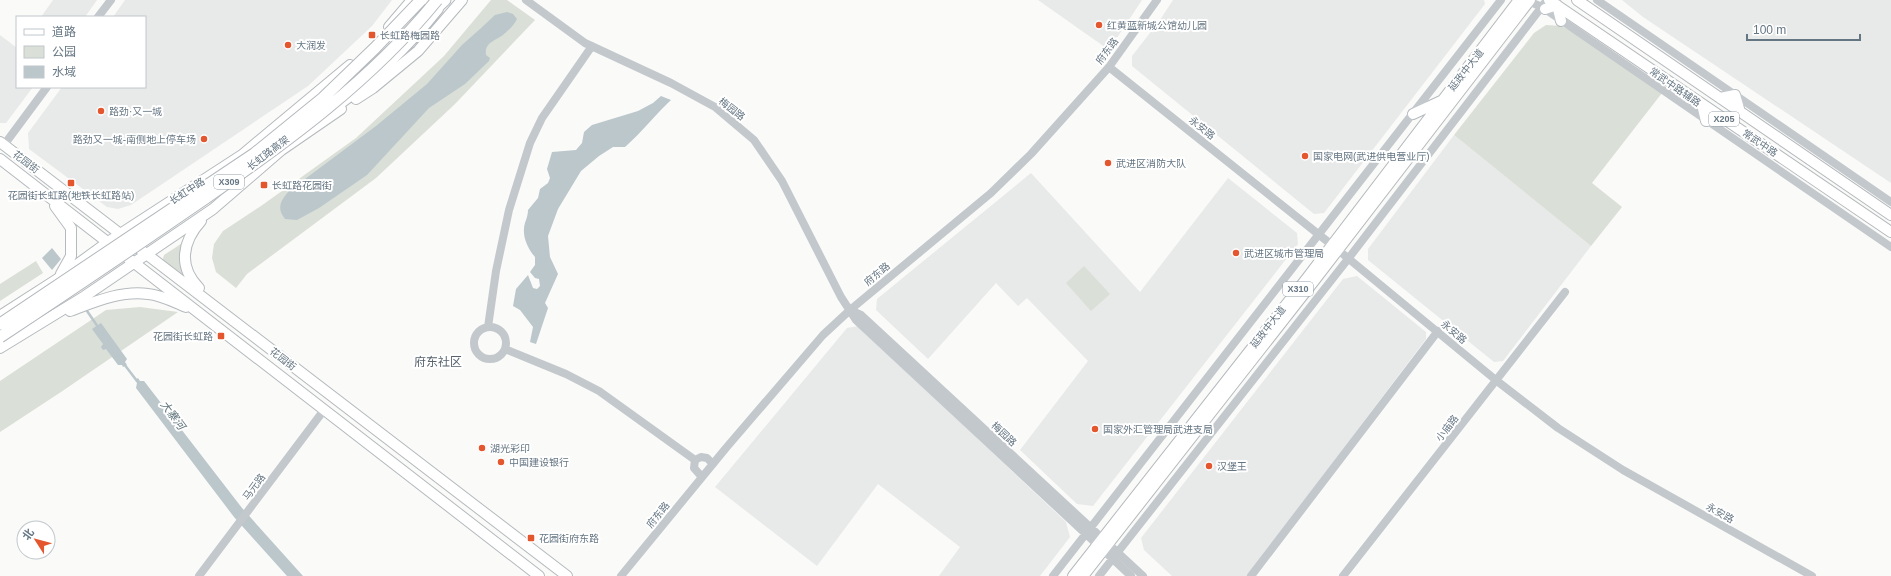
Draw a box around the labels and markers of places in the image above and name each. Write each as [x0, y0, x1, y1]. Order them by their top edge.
marker: 红黄蓝新城公馆幼儿园 [1094, 20, 1104, 30]
place label: 红黄蓝新城公馆幼儿园 [1107, 20, 1207, 31]
marker: 长虹路梅园路 [367, 30, 377, 40]
place label: 长虹路梅园路 [380, 30, 440, 41]
marker: 大润发 [283, 40, 293, 50]
place label: 大润发 [296, 40, 326, 51]
marker: 路劲·又一城 [96, 106, 106, 116]
place label: 路劲·又一城 [109, 106, 162, 117]
place label: 路劲又一城-南侧地上停车场 [73, 134, 196, 145]
marker: 路劲又一城-南侧地上停车场 [199, 134, 209, 144]
marker: 国家电网(武进供电营业厅) [1300, 151, 1310, 161]
place label: 国家电网(武进供电营业厅) [1313, 151, 1430, 162]
marker: 武进区消防大队 [1103, 158, 1113, 168]
place label: 武进区消防大队 [1116, 158, 1186, 169]
marker: 花园街长虹路(地铁长虹路站) [66, 178, 76, 188]
marker: 长虹路花园街 [259, 180, 269, 190]
place label: 长虹路花园街 [272, 180, 332, 191]
place label: 花园街长虹路(地铁长虹路站) [8, 190, 134, 201]
marker: 武进区城市管理局 [1231, 248, 1241, 258]
place label: 武进区城市管理局 [1244, 248, 1324, 259]
place label: 花园街长虹路 [153, 331, 213, 342]
marker: 花园街长虹路 [216, 331, 226, 341]
marker: 国家外汇管理局武进支局 [1090, 424, 1100, 434]
place label: 国家外汇管理局武进支局 [1103, 424, 1213, 435]
marker: 湖光彩印 [477, 443, 487, 453]
place label: 湖光彩印 [490, 443, 530, 454]
marker: 中国建设银行 [496, 457, 506, 467]
place label: 中国建设银行 [509, 457, 569, 468]
marker: 汉堡王 [1204, 461, 1214, 471]
place label: 汉堡王 [1217, 461, 1247, 472]
marker: 花园街府东路 [526, 533, 536, 543]
place label: 花园街府东路 [539, 533, 599, 544]

